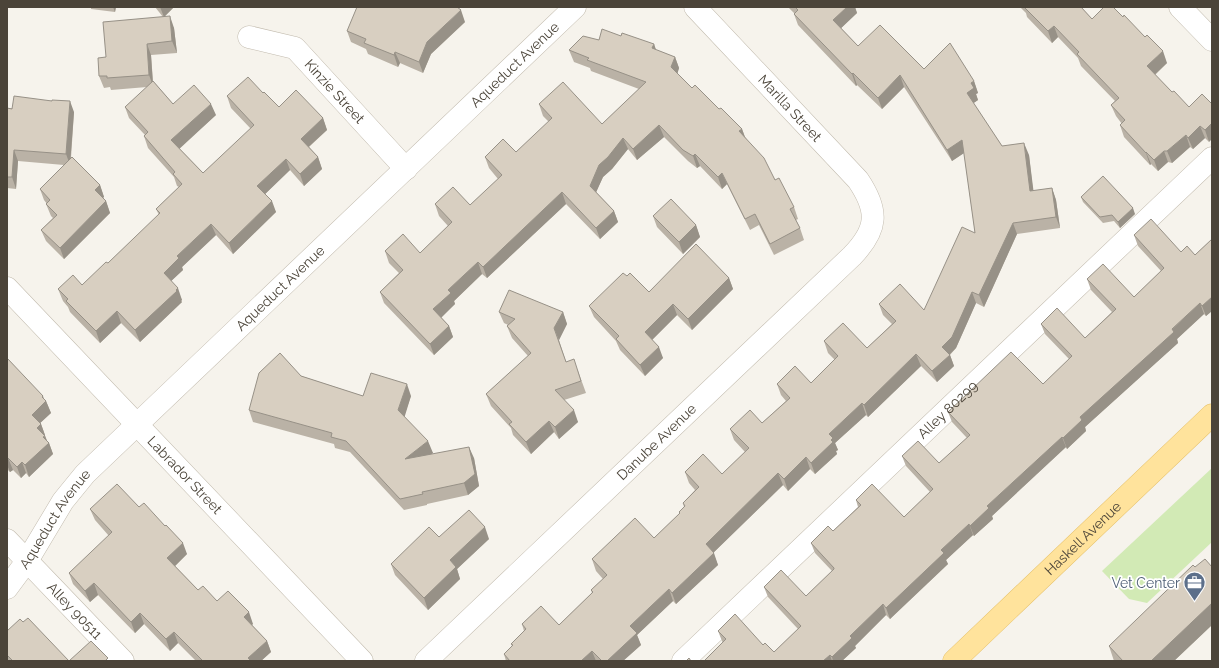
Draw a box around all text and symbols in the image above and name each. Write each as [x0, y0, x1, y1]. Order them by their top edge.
street label: Aqueduct Avenue [467, 19, 562, 110]
street label: Kinzie Street [301, 56, 368, 127]
street label: Marilla Street [755, 71, 825, 145]
street label: Aqueduct Avenue [233, 242, 328, 334]
street label: Alley 80299 [914, 377, 981, 442]
street label: Danube Avenue [614, 401, 699, 483]
street label: Labrador Street [144, 433, 226, 517]
street label: Aqueduct Avenue [16, 466, 94, 572]
street label: Haskell Avenue [1041, 498, 1124, 578]
office icon: Vet Center [1182, 570, 1208, 603]
place label: Vet Center [1111, 575, 1180, 591]
street label: Alley 90511 [44, 579, 106, 642]

